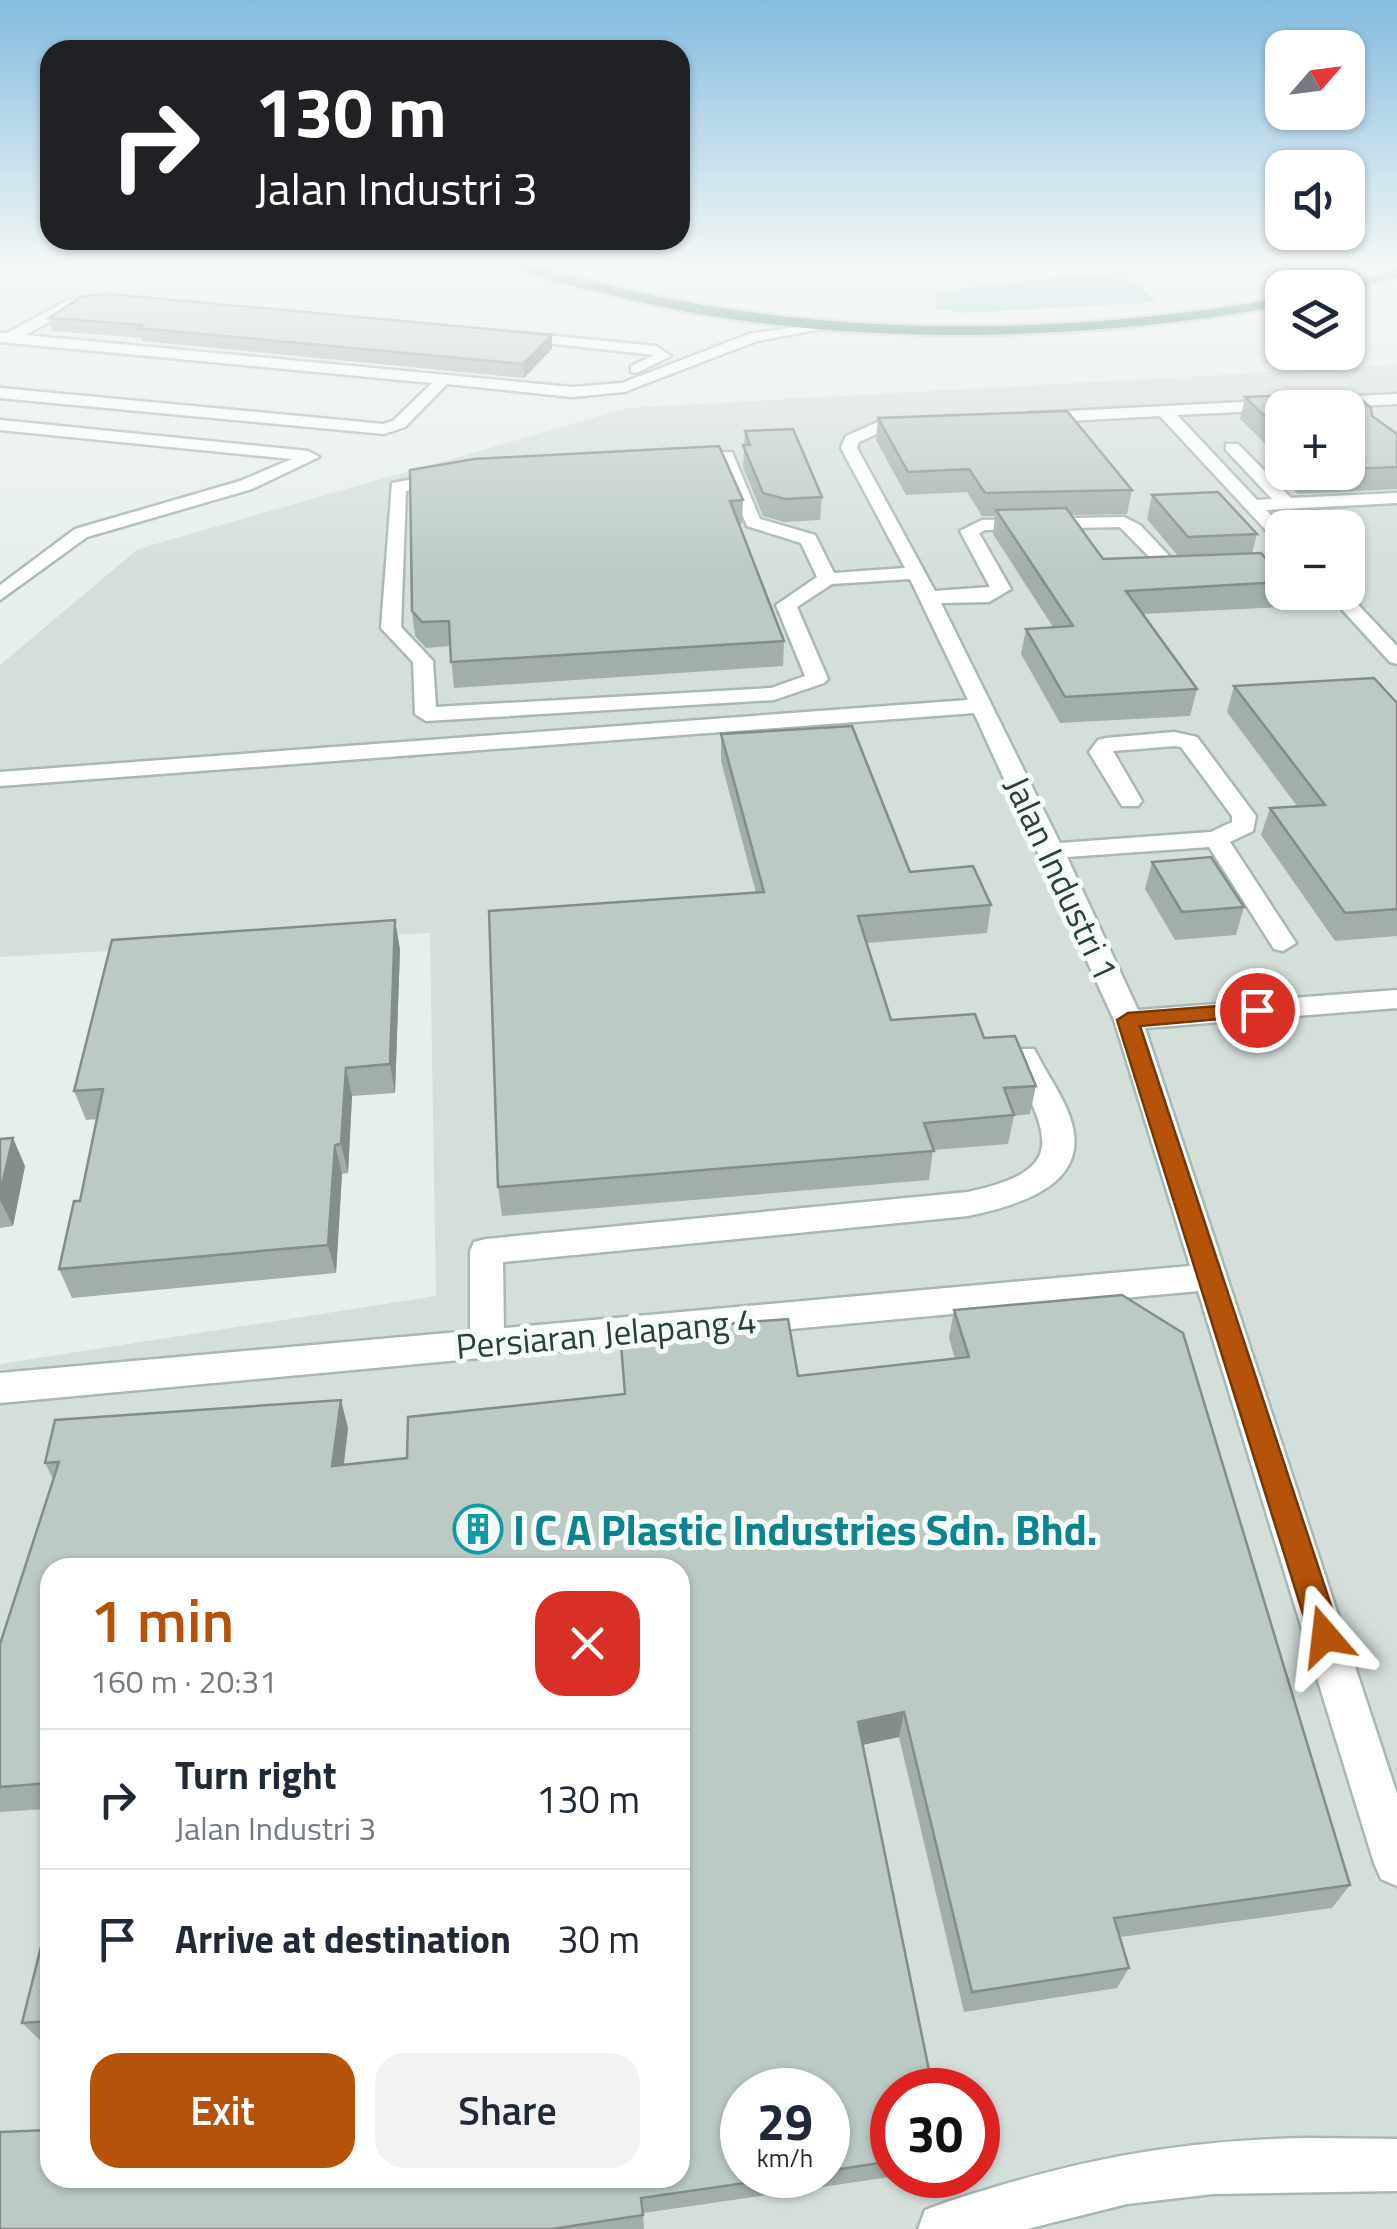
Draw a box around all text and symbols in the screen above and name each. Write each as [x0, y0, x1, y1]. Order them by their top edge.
north arrow [1265, 30, 1365, 130]
map controls [1265, 30, 1365, 610]
text: 130 m [255, 58, 447, 164]
icon: right [90, 80, 220, 210]
button: sound [1265, 150, 1365, 250]
text: Jalan Industri 3 [255, 154, 538, 222]
button: layers [1265, 270, 1365, 370]
button: + [1265, 390, 1365, 490]
button: − [1265, 510, 1365, 610]
street label: Jalan Industri 1 [991, 767, 1133, 989]
pin [1215, 968, 1300, 1053]
icon: arrive [1230, 983, 1285, 1038]
street label: Persiaran Jelapang 4 [454, 1293, 758, 1373]
place label: I C A Plastic Industries Sdn. Bhd. [513, 1497, 1098, 1561]
building icon: I C A Plastic Industries Sdn. Bhd. [452, 1503, 504, 1555]
text: 1 min [90, 1574, 234, 1665]
position arrow [1273, 1584, 1377, 1688]
button: close [535, 1591, 640, 1696]
text: 160 m · 20:31 [90, 1657, 277, 1705]
text: Turn right [175, 1746, 337, 1804]
text: 130 m [536, 1770, 640, 1828]
icon: right [90, 1772, 145, 1827]
text: Jalan Industri 3 [175, 1804, 376, 1852]
text: Arrive at destination [175, 1910, 511, 1968]
text: 30 m [557, 1910, 640, 1968]
icon: arrive [90, 1912, 145, 1967]
button: Exit [90, 2053, 355, 2168]
button: Share [375, 2053, 640, 2168]
speed limit sign: 30 [870, 2068, 1000, 2198]
text: 29 [757, 2083, 813, 2159]
text: km/h [757, 2139, 813, 2177]

